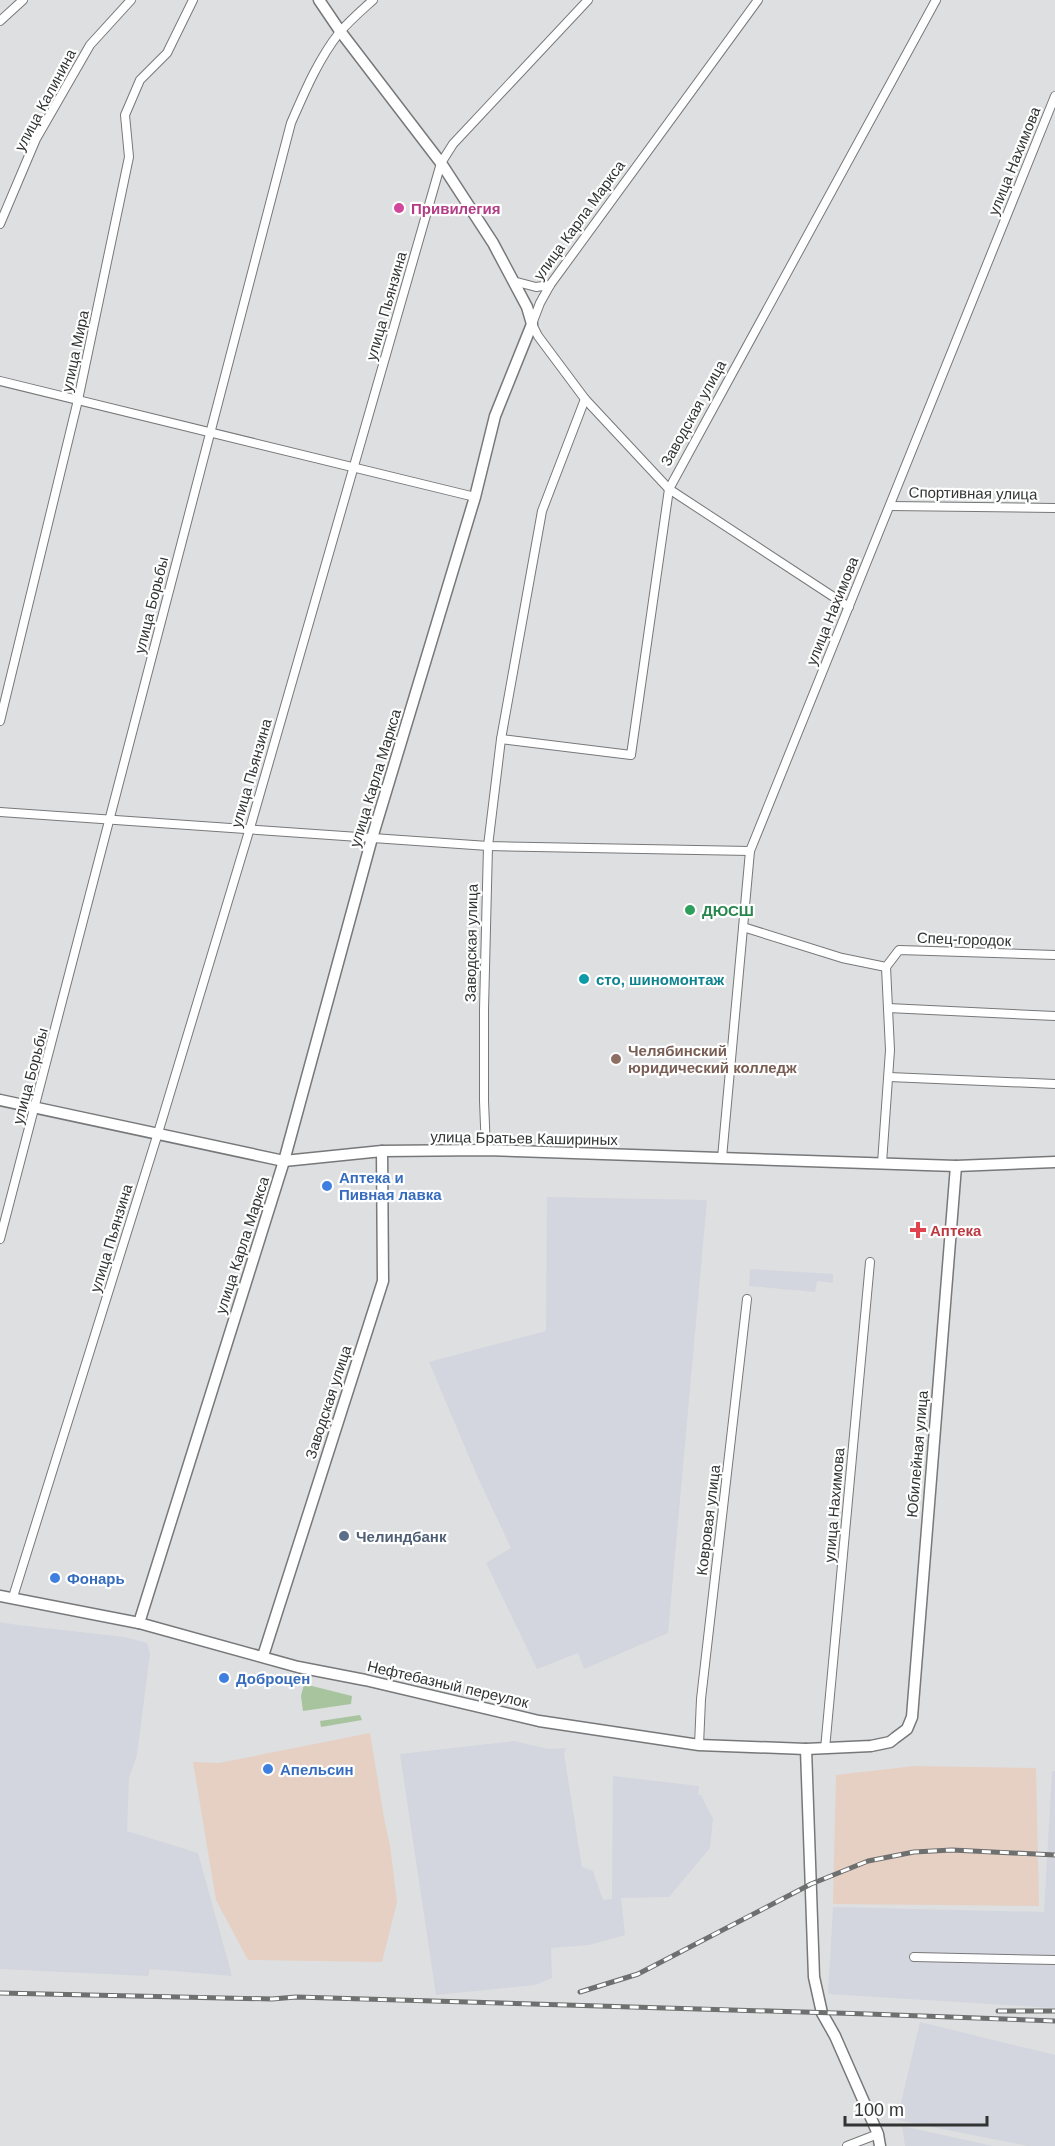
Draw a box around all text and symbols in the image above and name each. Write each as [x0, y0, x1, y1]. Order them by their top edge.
street label: улица Калинина [11, 46, 79, 154]
street label: улица Нахимова [985, 104, 1044, 218]
street label: улица Карла Маркса [530, 156, 628, 283]
place label: Привилегия [411, 200, 501, 217]
marker: Привилегия [392, 201, 406, 215]
street label: улица Пьянзина [362, 249, 410, 362]
street label: улица Мира [58, 308, 92, 393]
street label: Заводская улица [657, 357, 729, 469]
street label: Спортивная улица [909, 483, 1038, 503]
street label: улица Нахимова [803, 554, 862, 668]
street label: улица Борьбы [131, 555, 171, 655]
street label: улица Карла Маркса [346, 706, 404, 849]
street label: улица Пьянзина [227, 716, 275, 829]
street label: Заводская улица [461, 883, 481, 1002]
place label: ДЮСШ [702, 902, 754, 919]
marker: ДЮСШ [683, 903, 697, 917]
street label: Спец-городок [917, 929, 1012, 949]
place label: сто, шиномонтаж [596, 971, 725, 988]
marker: сто, шиномонтаж [577, 972, 591, 986]
street label: улица Борьбы [9, 1026, 51, 1126]
place label: Челябинский юридический колледж [628, 1042, 797, 1076]
marker: Челябинский юридический колледж [609, 1052, 623, 1066]
street label: улица Братьев Кашириных [430, 1128, 618, 1148]
place label: Аптека и Пивная лавка [339, 1169, 442, 1203]
street label: улица Карла Маркса [212, 1174, 272, 1316]
marker: Аптека и Пивная лавка [320, 1179, 334, 1193]
street label: улица Пьянзина [86, 1181, 136, 1294]
place label: Аптека [930, 1222, 982, 1239]
marker: Аптека [911, 1223, 925, 1237]
street label: Заводская улица [302, 1343, 355, 1461]
street label: Юбилейная улица [903, 1389, 931, 1518]
street label: улица Нахимова [821, 1446, 848, 1563]
street label: Ковровая улица [693, 1463, 723, 1576]
place label: Челиндбанк [356, 1528, 447, 1545]
marker: Челиндбанк [337, 1529, 351, 1543]
place label: Фонарь [67, 1570, 125, 1587]
marker: Фонарь [48, 1571, 62, 1585]
street label: Нефтебазный переулок [366, 1657, 531, 1711]
place label: Доброцен [236, 1670, 310, 1687]
marker: Доброцен [217, 1671, 231, 1685]
place label: Апельсин [280, 1761, 354, 1778]
marker: Апельсин [261, 1762, 275, 1776]
scale bar [845, 2089, 988, 2127]
text: 100 m [854, 2100, 904, 2120]

